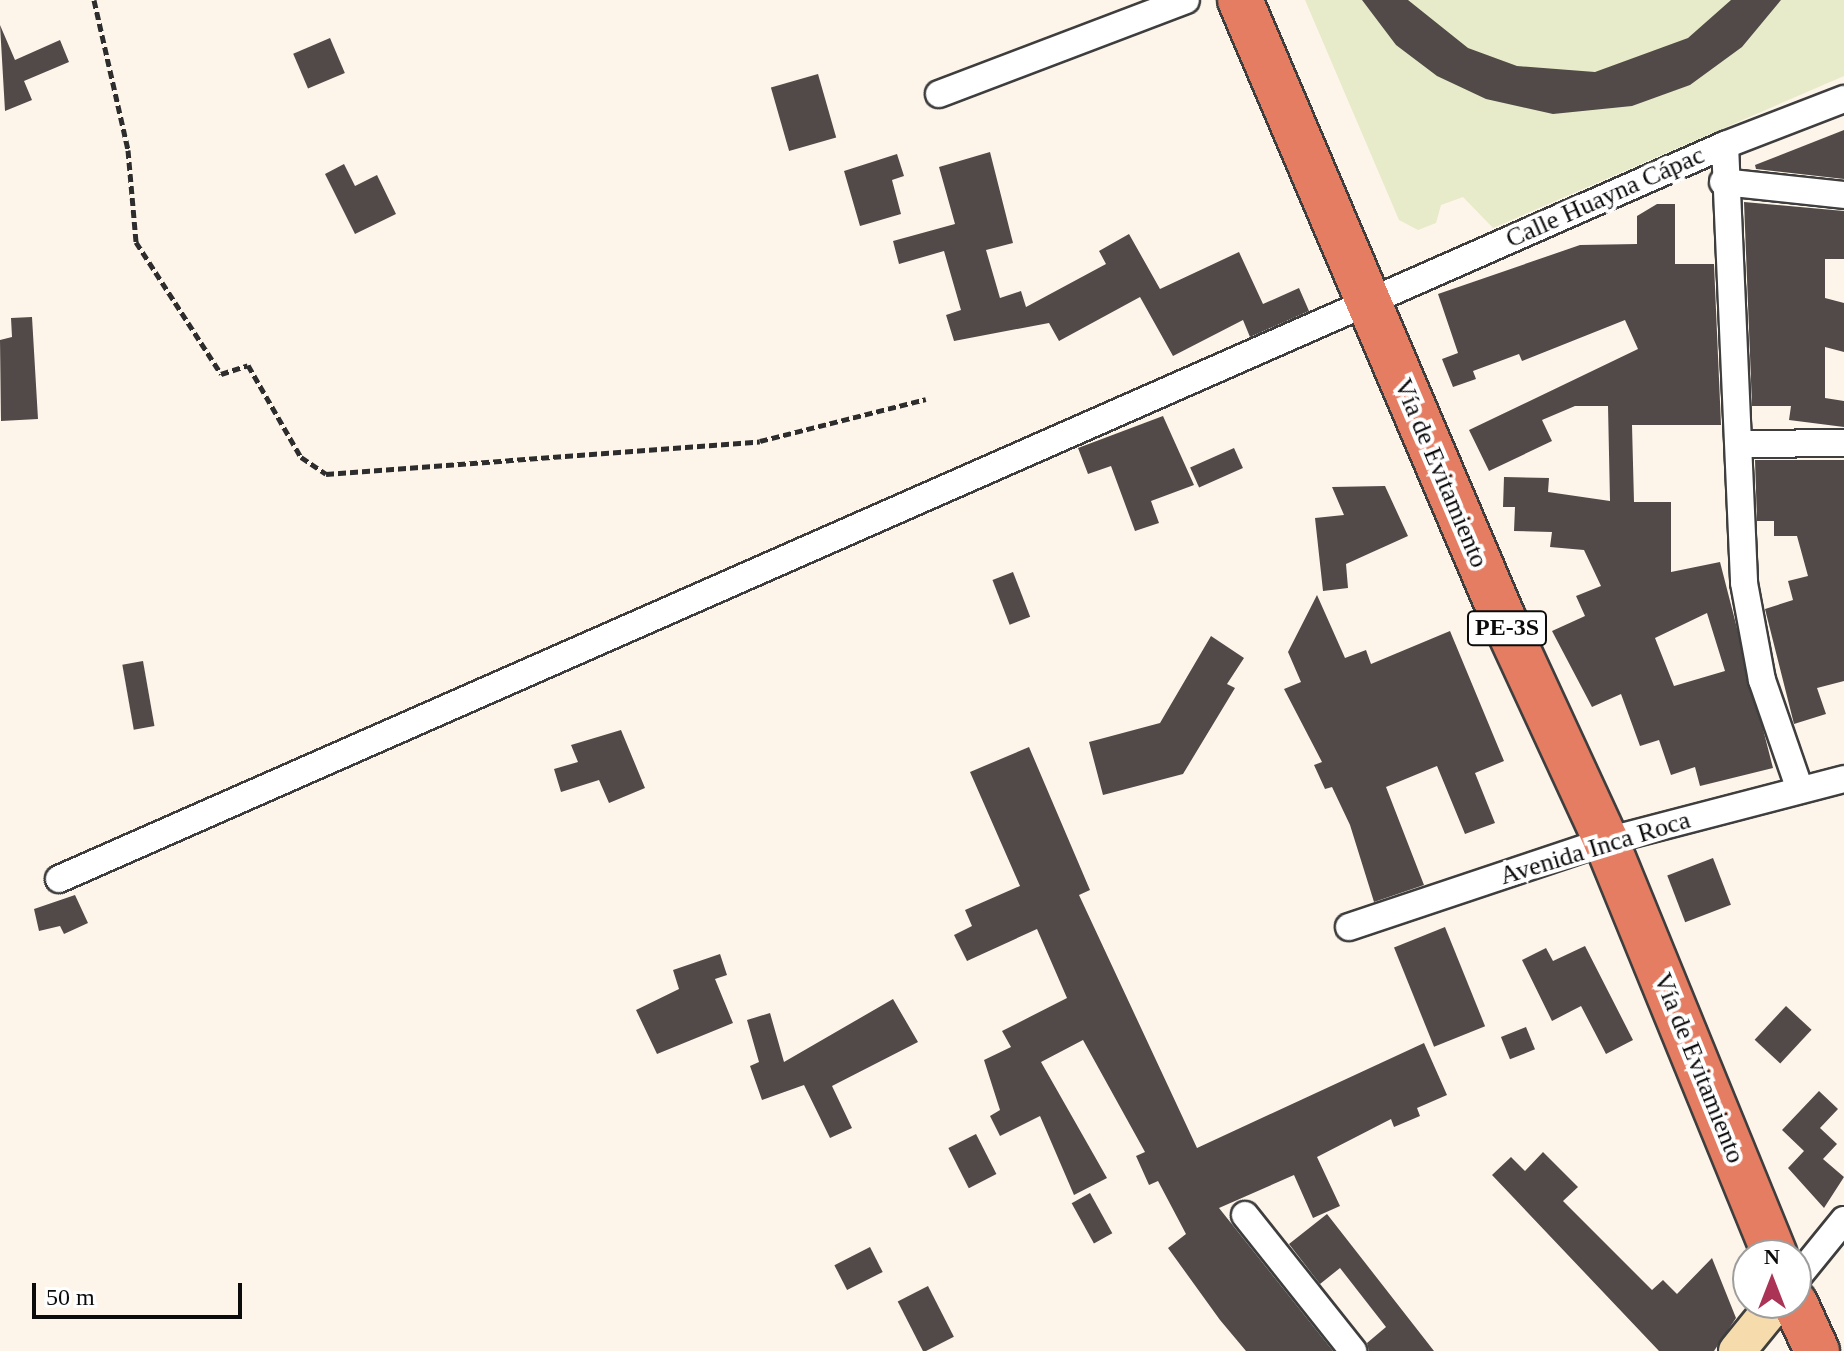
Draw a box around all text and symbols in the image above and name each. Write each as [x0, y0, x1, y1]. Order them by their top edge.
street label: Calle Huayna Cápac [1501, 139, 1709, 255]
street label: Vía de Evitamiento [1387, 374, 1495, 572]
road number: PE-3S [1465, 608, 1549, 648]
street label: Avenida Inca Roca [1496, 804, 1694, 892]
street label: Vía de Evitamiento [1647, 968, 1751, 1168]
north arrow [1732, 1239, 1812, 1319]
text: N [1764, 1244, 1780, 1269]
scale bar [36, 1267, 246, 1317]
text: 50 m [46, 1284, 95, 1310]

